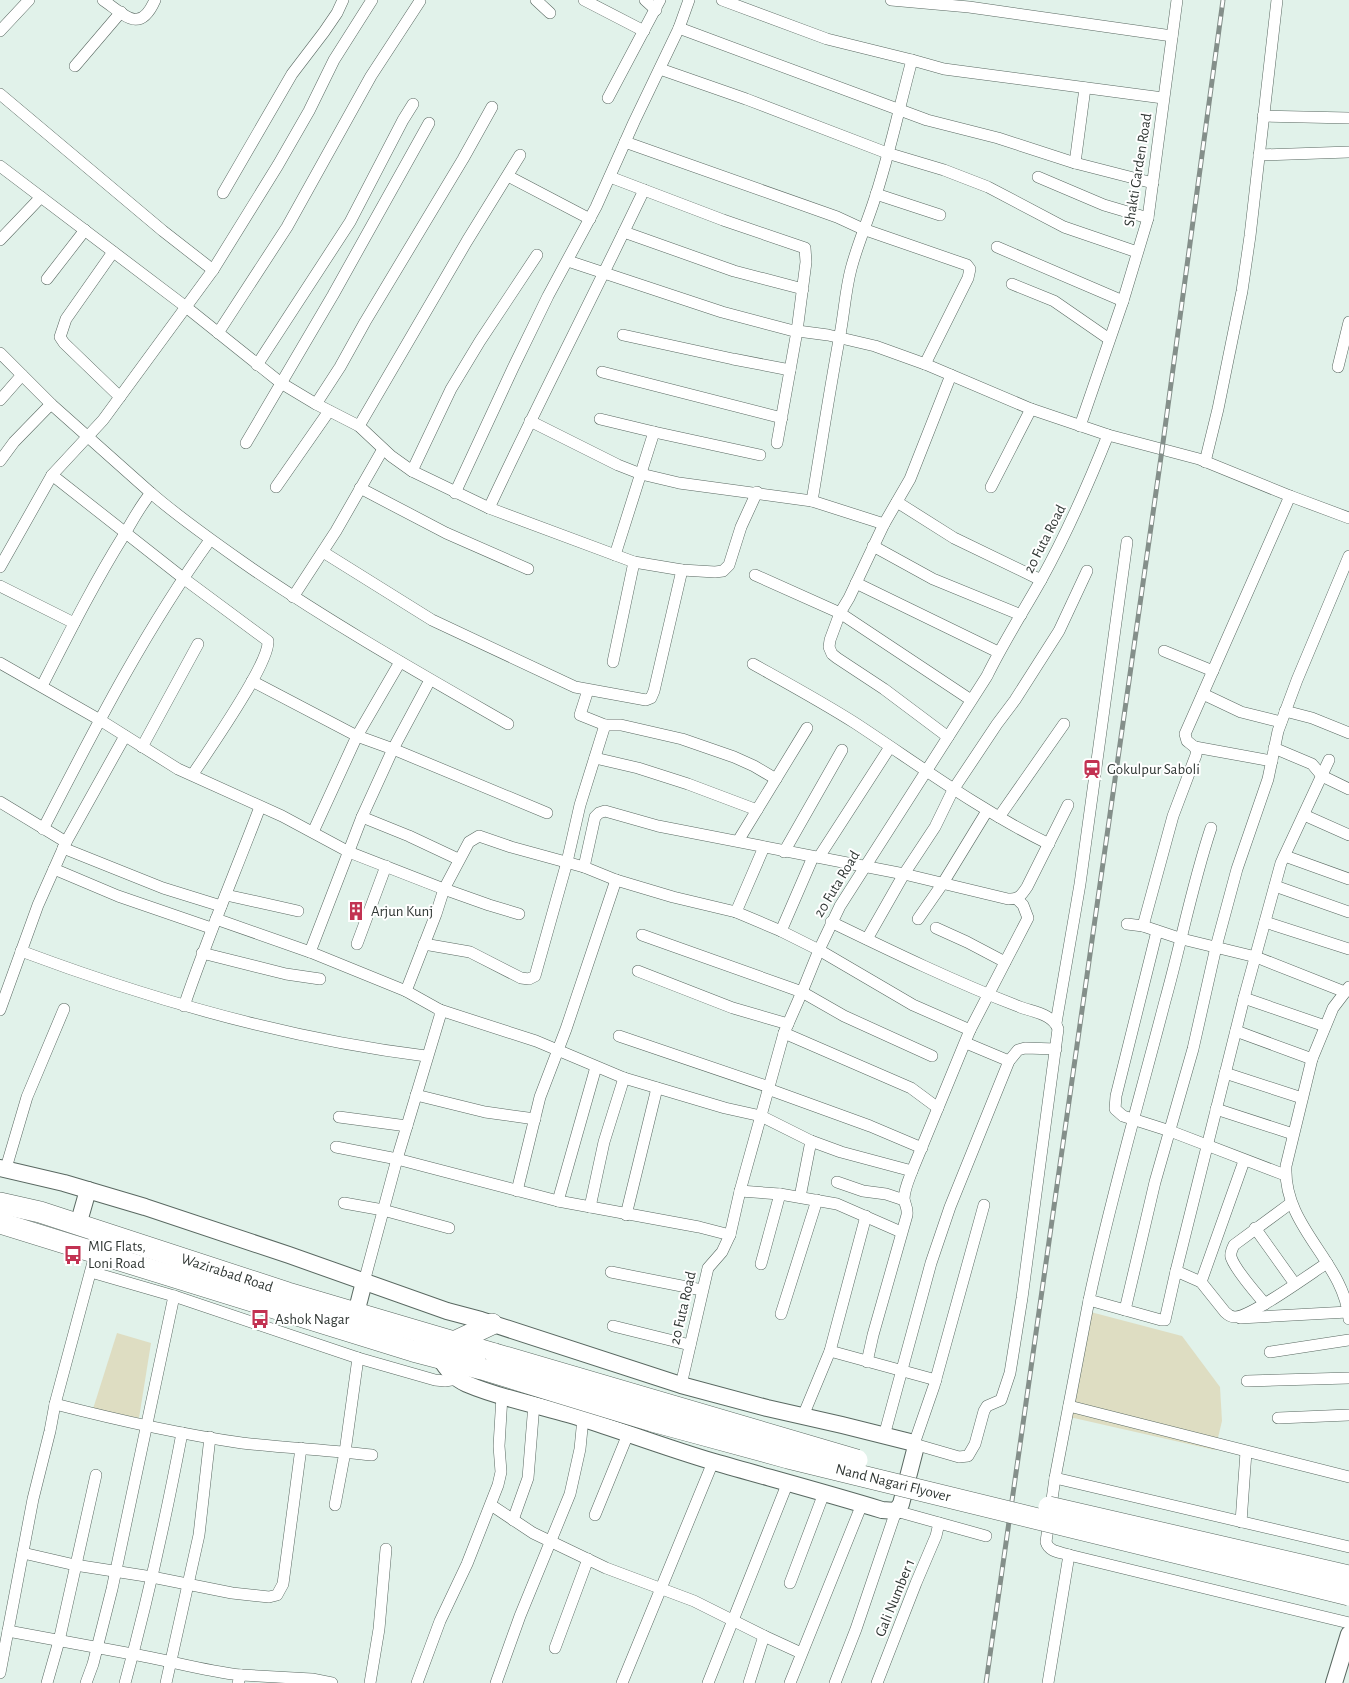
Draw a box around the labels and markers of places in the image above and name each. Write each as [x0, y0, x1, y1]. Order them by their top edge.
station icon: Gokulpur Saboli [1081, 758, 1103, 780]
place label: Gokulpur Saboli [1107, 762, 1200, 777]
building icon: Arjun Kunj [345, 900, 367, 922]
place label: Arjun Kunj [371, 904, 433, 919]
place label: MIG Flats, Loni Road [88, 1239, 146, 1271]
bus stop icon: MIG Flats, Loni Road [62, 1244, 84, 1266]
bus stop icon: Ashok Nagar [249, 1308, 271, 1330]
place label: Ashok Nagar [275, 1312, 349, 1327]

